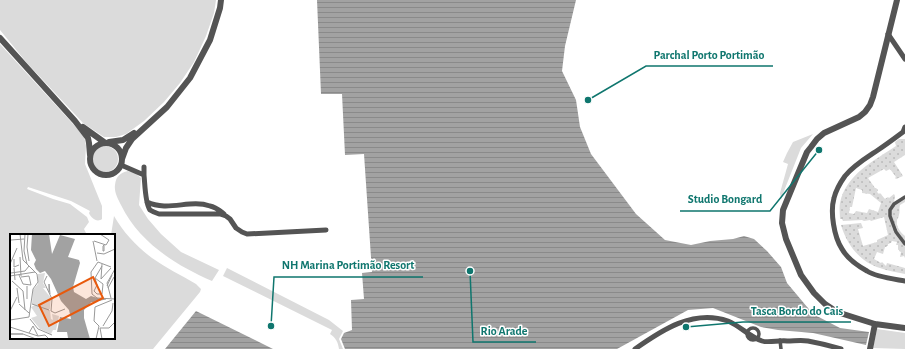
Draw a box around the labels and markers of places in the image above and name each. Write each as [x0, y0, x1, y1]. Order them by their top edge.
callout: Parchal Porto Portimão [646, 42, 773, 66]
callout: Studio Bongard [680, 187, 770, 211]
callout: NH Marina Portimão Resort [274, 253, 423, 277]
callout: Tasca Bordo do Cais [743, 298, 851, 322]
callout: Rio Arade [473, 318, 536, 342]

